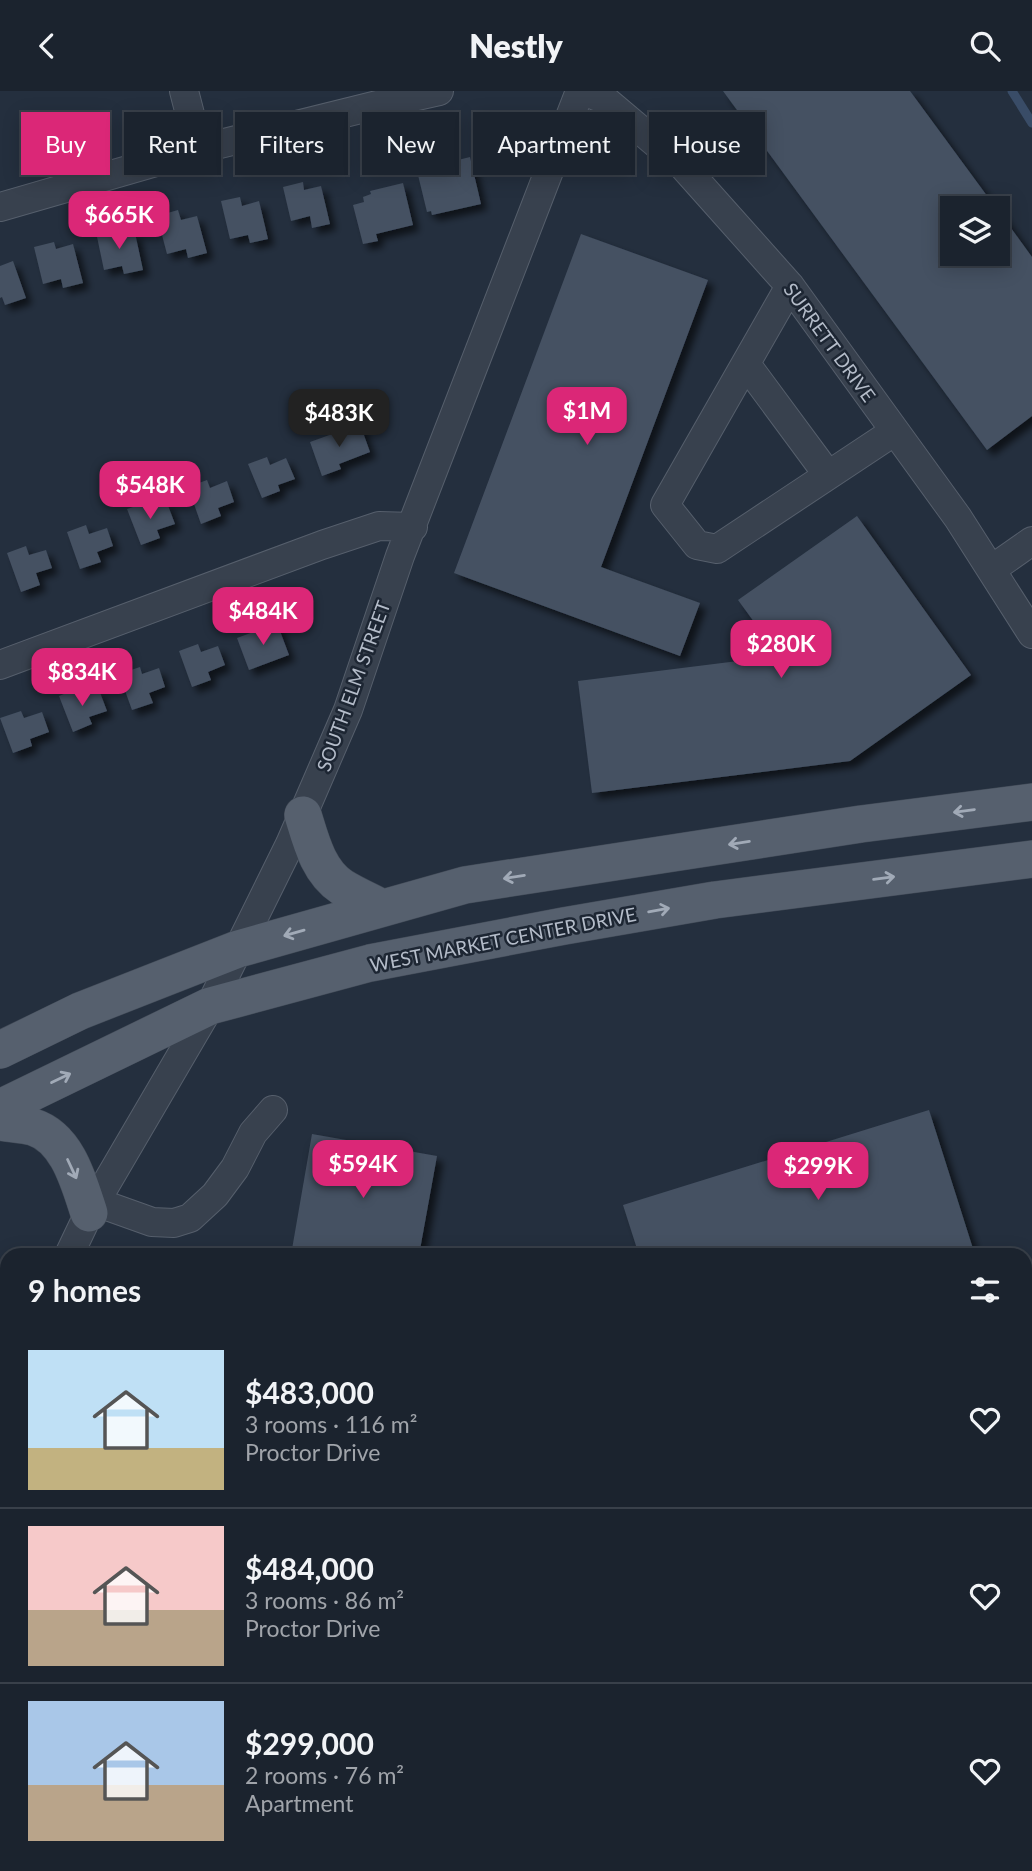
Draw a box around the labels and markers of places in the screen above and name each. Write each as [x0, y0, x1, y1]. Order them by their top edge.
pin: $665K [70, 191, 168, 251]
pin: $1M [553, 387, 621, 447]
pin: $483K [290, 389, 388, 449]
pin: $548K [101, 461, 199, 521]
pin: $484K [214, 587, 312, 647]
pin: $280K [732, 621, 830, 680]
pin: $834K [33, 649, 131, 708]
pin: $594K [314, 1141, 412, 1200]
pin: $299K [769, 1143, 867, 1202]

